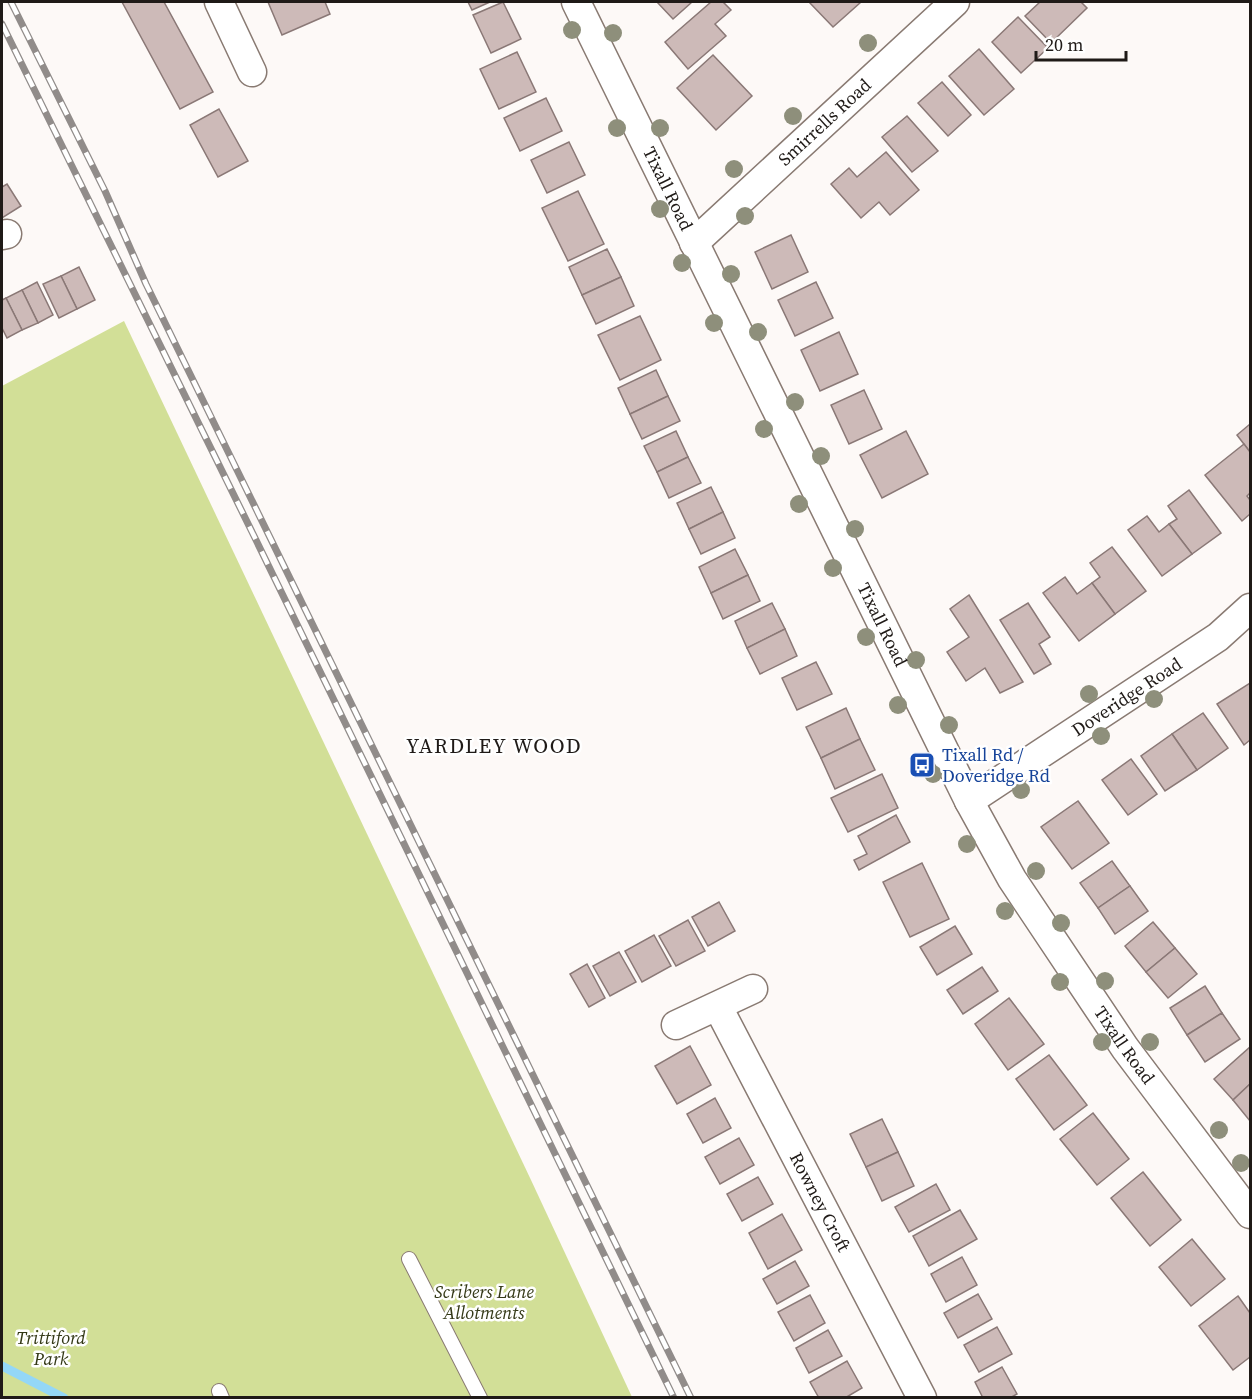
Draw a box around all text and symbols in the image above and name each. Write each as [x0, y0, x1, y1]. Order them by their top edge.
scale bar [1036, 24, 1126, 62]
text: 20 m [1045, 32, 1083, 57]
street label: Smirrells Road [772, 73, 876, 171]
street label: Tixall Road [637, 142, 699, 235]
street label: Tixall Road [852, 578, 914, 671]
street label: Doveridge Road [1067, 651, 1186, 742]
district label: YARDLEY WOOD [406, 731, 582, 760]
place label: Tixall Rd / Doveridge Rd [942, 742, 1050, 788]
bus stop icon: Tixall Rd / Doveridge Rd [907, 750, 937, 780]
street label: Tixall Road [1088, 1001, 1161, 1089]
street label: Rowney Croft [784, 1148, 857, 1256]
park label: Scribers Lane Allotments [434, 1279, 534, 1325]
park label: Trittiford Park [16, 1325, 86, 1371]

